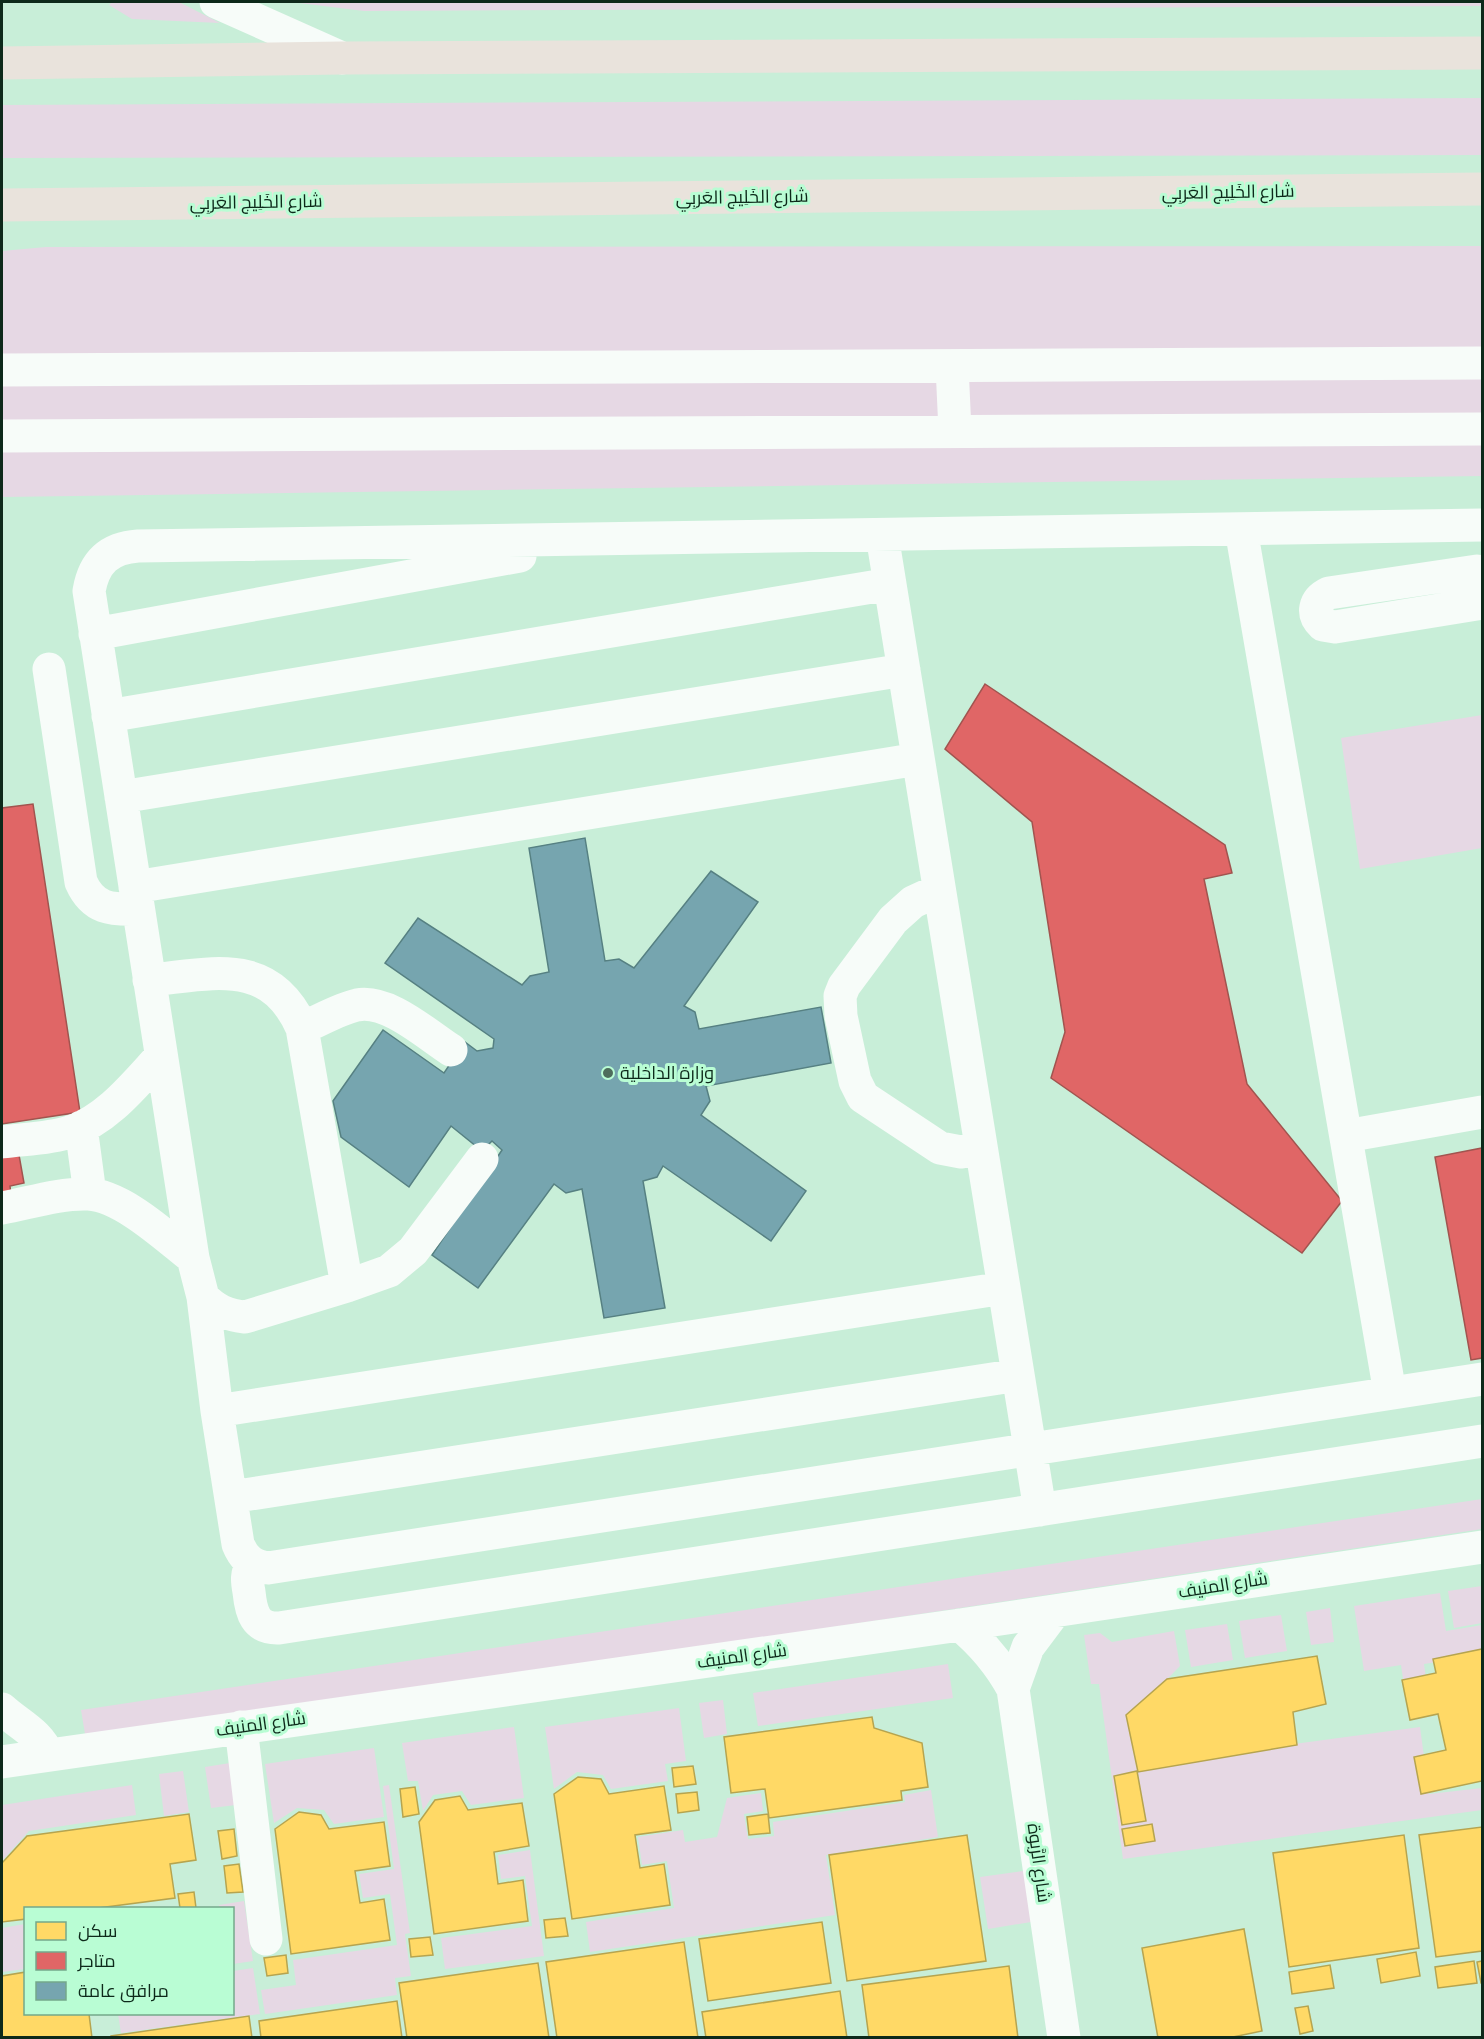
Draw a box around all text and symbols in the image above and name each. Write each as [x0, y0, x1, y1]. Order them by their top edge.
street label: شارع الخَلِيج العَربِي [1161, 177, 1295, 207]
street label: شارع الخَلِيج العَربِي [675, 182, 809, 212]
street label: شارع الخَلِيج العَربِي [189, 187, 323, 217]
place label: وزارة الداخلية [620, 1059, 714, 1086]
marker: وزارة الداخلية [601, 1066, 615, 1080]
street label: شارع المنيف [1176, 1564, 1270, 1605]
street label: شارع المنيف [695, 1636, 789, 1675]
street label: شارع المنيف [214, 1704, 308, 1743]
street label: شارع الرَّبوة [1021, 1822, 1058, 1904]
legend [24, 1907, 234, 2015]
text: سكن [78, 1917, 117, 1944]
text: متاجر [77, 1947, 116, 1974]
text: مرافق عامة [78, 1977, 169, 2004]

